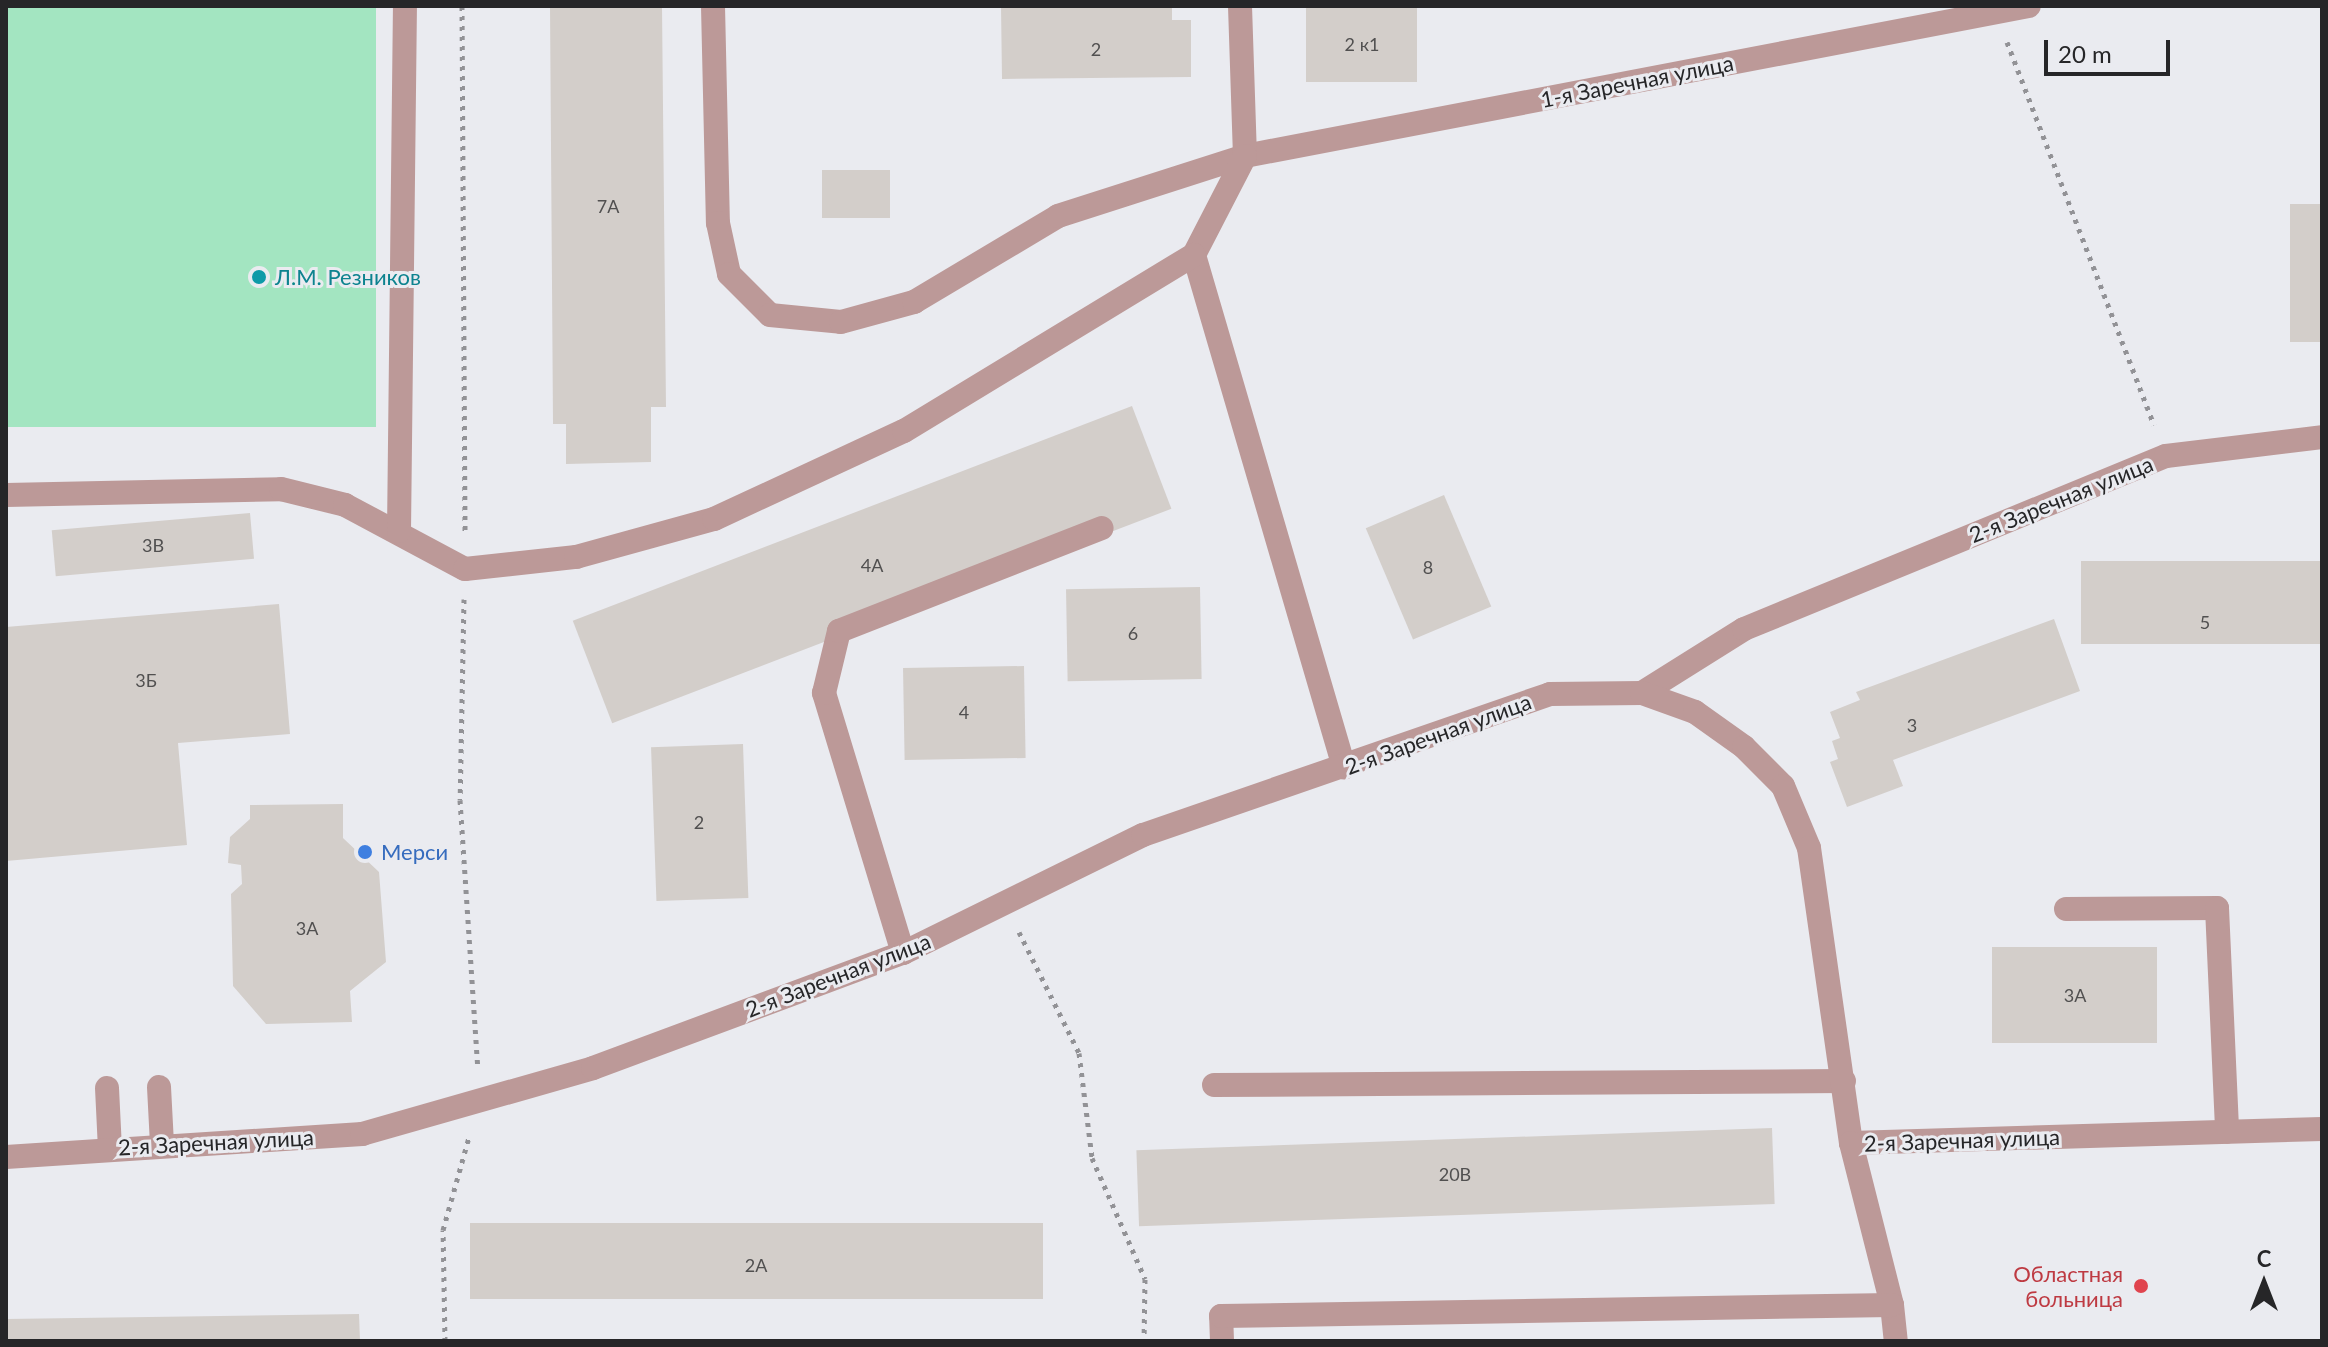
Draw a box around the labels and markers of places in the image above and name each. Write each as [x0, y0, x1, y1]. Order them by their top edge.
place label: Л.М. Резников [275, 264, 421, 290]
marker: Л.М. Резников [250, 268, 268, 286]
place label: Мерси [381, 839, 448, 865]
marker: Мерси [356, 843, 374, 861]
place label: Областная больница [2013, 1260, 2123, 1312]
marker: Областная больница [2130, 1275, 2152, 1297]

